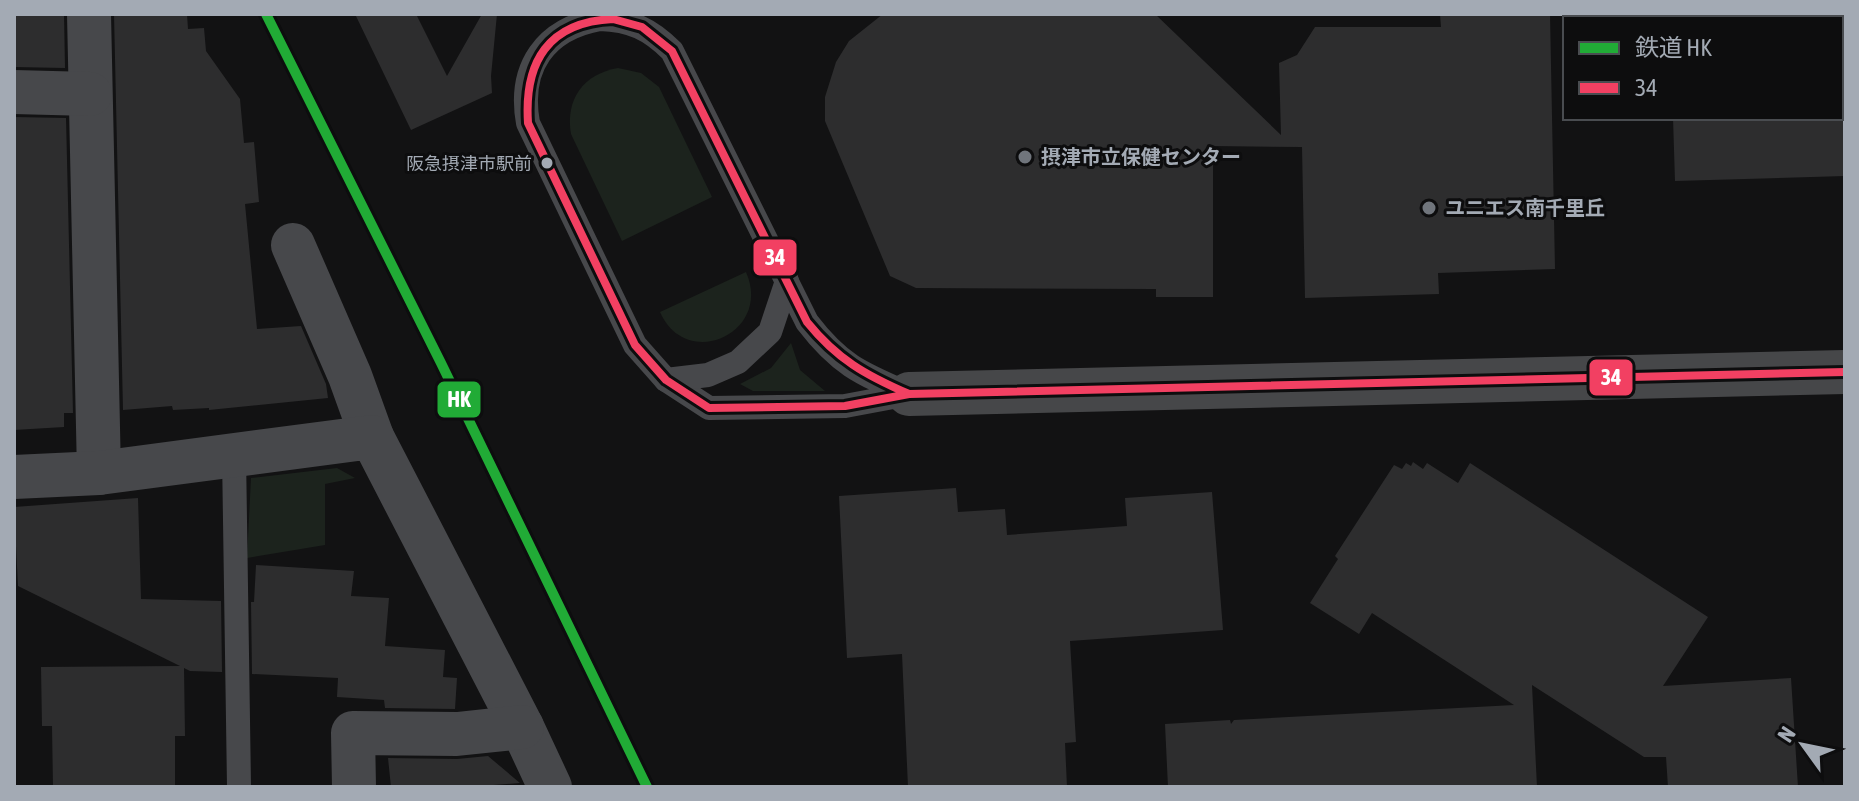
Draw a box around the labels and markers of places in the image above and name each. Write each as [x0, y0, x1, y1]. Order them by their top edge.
place label: 摂津市立保健センター [1041, 145, 1241, 168]
marker: 摂津市立保健センター [1016, 148, 1034, 166]
place label: 阪急摂津市駅前 [406, 153, 532, 174]
marker: 阪急摂津市駅前 [539, 155, 555, 171]
place label: ユニエス南千里丘 [1445, 196, 1605, 219]
marker: ユニエス南千里丘 [1420, 199, 1438, 217]

